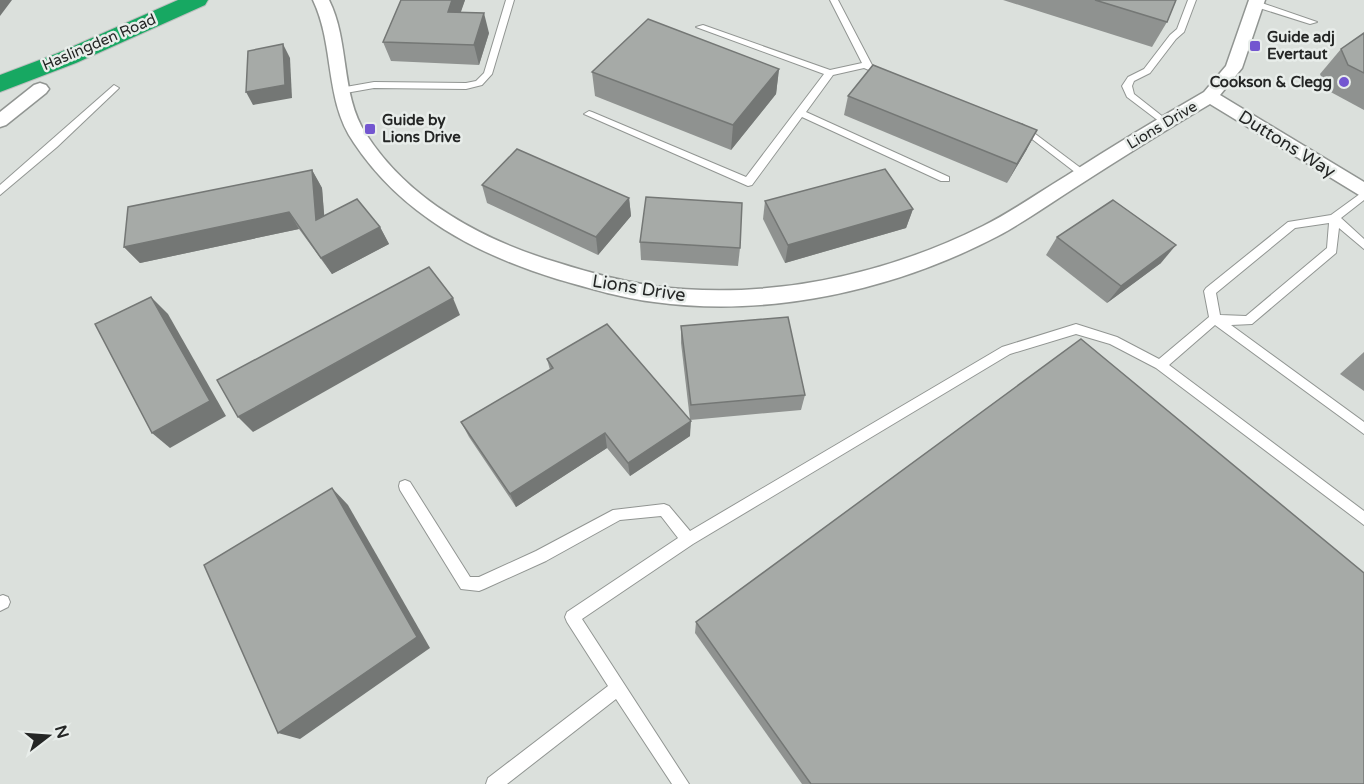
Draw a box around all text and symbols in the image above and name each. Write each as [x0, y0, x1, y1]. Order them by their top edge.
street label: Haslingden Road [39, 10, 159, 74]
place label: Guide adj Evertaut [1267, 28, 1335, 63]
marker: Guide adj Evertaut [1248, 39, 1262, 53]
place label: Cookson & Clegg [1210, 73, 1332, 92]
marker: Cookson & Clegg [1337, 75, 1351, 89]
street label: Lions Drive [1124, 97, 1200, 153]
street label: Duttons Way [1234, 105, 1340, 183]
place label: Guide by Lions Drive [382, 111, 461, 146]
marker: Guide by Lions Drive [363, 122, 377, 136]
street label: Lions Drive [591, 270, 687, 306]
north arrow [18, 706, 78, 766]
text: N [50, 723, 73, 741]

